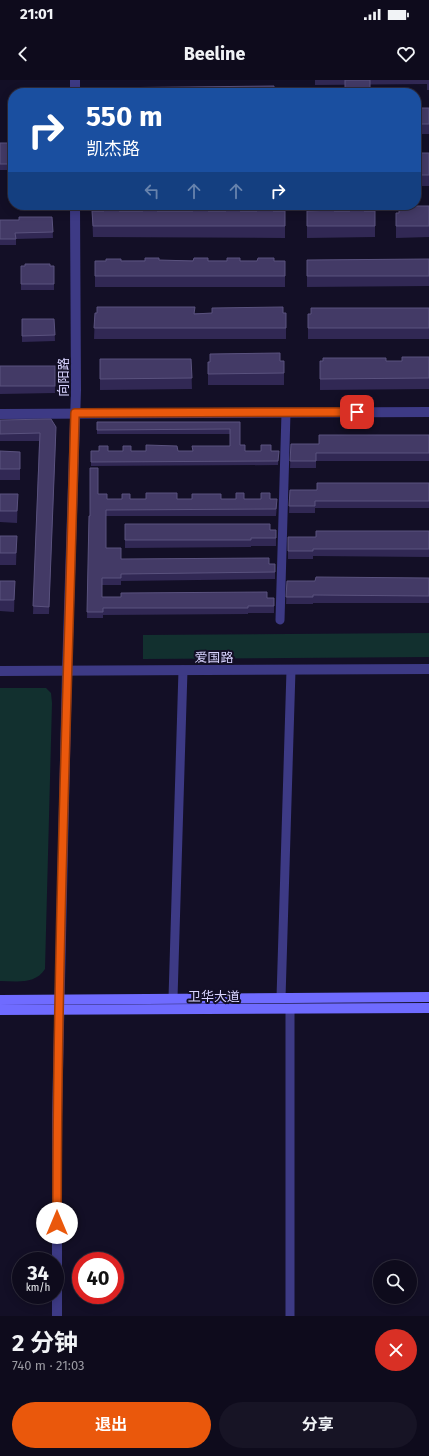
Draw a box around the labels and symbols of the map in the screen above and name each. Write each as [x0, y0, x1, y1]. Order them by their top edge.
street label: 向阳路 [56, 357, 71, 397]
pin [340, 395, 374, 429]
street label: 爱国路 [194, 650, 234, 665]
street label: 卫华大道 [188, 989, 240, 1004]
position arrow [36, 1202, 78, 1244]
speed limit sign: 40 [72, 1252, 124, 1304]

